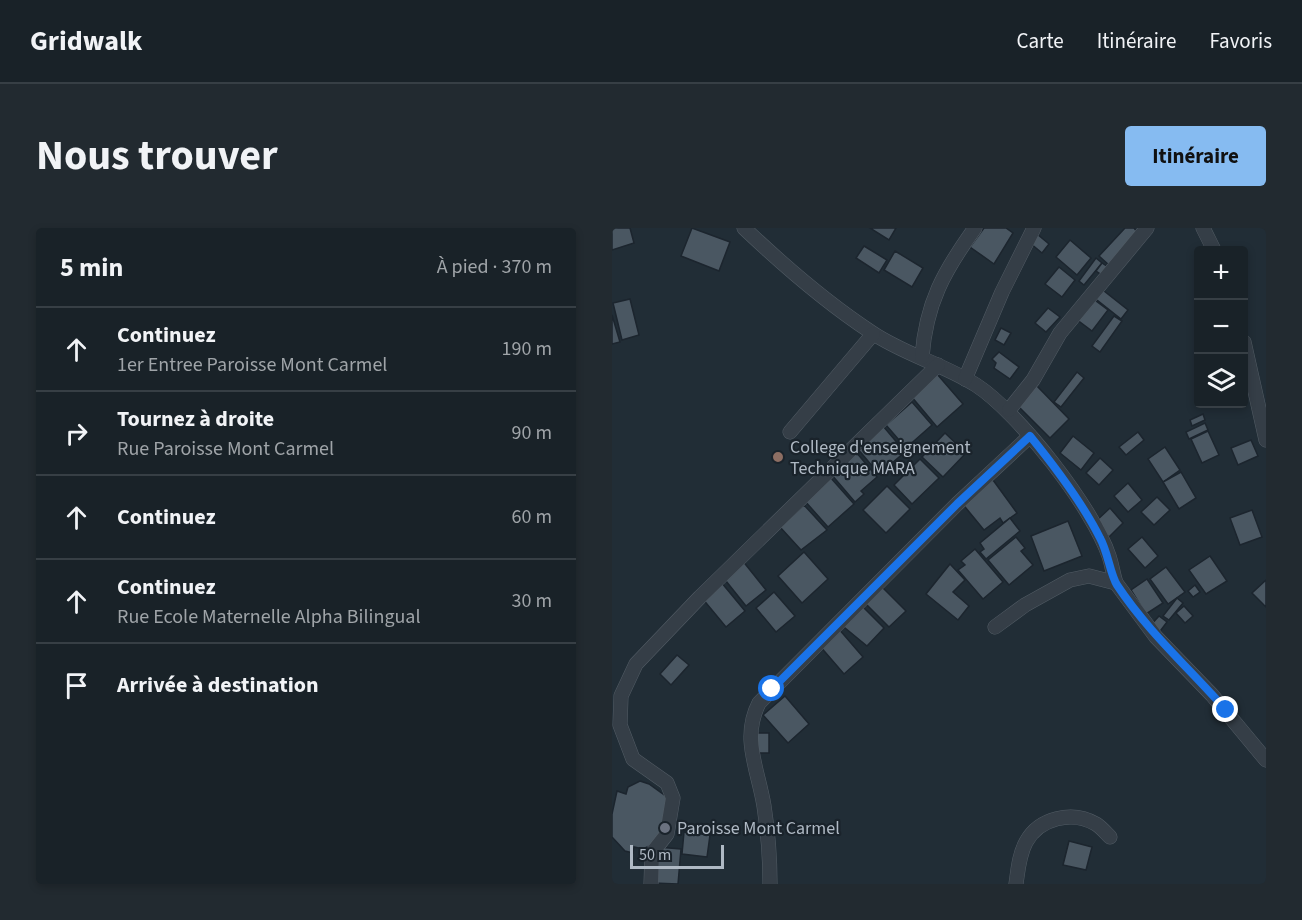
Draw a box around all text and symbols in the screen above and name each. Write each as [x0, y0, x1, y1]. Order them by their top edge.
text: Gridwalk [30, 21, 142, 61]
text: Carte [1017, 26, 1064, 56]
text: Itinéraire [1097, 26, 1176, 56]
text: Favoris [1209, 26, 1272, 56]
text: Nous trouver [36, 126, 278, 186]
button: Itinéraire [1125, 126, 1266, 186]
map controls [1194, 246, 1248, 408]
button: + [1194, 246, 1248, 300]
text: 5 min [60, 249, 123, 286]
text: À pied · 370 m [437, 253, 552, 281]
button: − [1194, 300, 1248, 354]
text: Continuez [117, 319, 216, 351]
icon: ahead [60, 333, 93, 366]
text: 190 m [502, 335, 552, 363]
text: 1er Entree Paroisse Mont Carmel [117, 351, 387, 379]
button: layers [1194, 354, 1248, 408]
text: Tournez à droite [117, 403, 274, 435]
icon: right [60, 417, 93, 450]
text: 90 m [512, 419, 552, 447]
text: Rue Paroisse Mont Carmel [117, 435, 334, 463]
place label: College d'enseignement Technique MARA [790, 435, 971, 481]
marker: College d'enseignement Technique MARA [771, 450, 785, 464]
icon: ahead [60, 501, 93, 534]
text: Continuez [117, 501, 216, 533]
text: 60 m [512, 503, 552, 531]
text: Continuez [117, 571, 216, 603]
icon: ahead [60, 585, 93, 618]
text: 30 m [512, 587, 552, 615]
text: Rue Ecole Maternelle Alpha Bilingual [117, 603, 421, 631]
icon: arrive [60, 669, 93, 702]
text: Arrivée à destination [117, 669, 319, 701]
route start [758, 675, 784, 701]
route end [1212, 696, 1238, 722]
place label: Paroisse Mont Carmel [677, 816, 840, 841]
marker: Paroisse Mont Carmel [658, 821, 672, 835]
scale bar [630, 842, 724, 870]
text: 50 m [639, 844, 671, 866]

